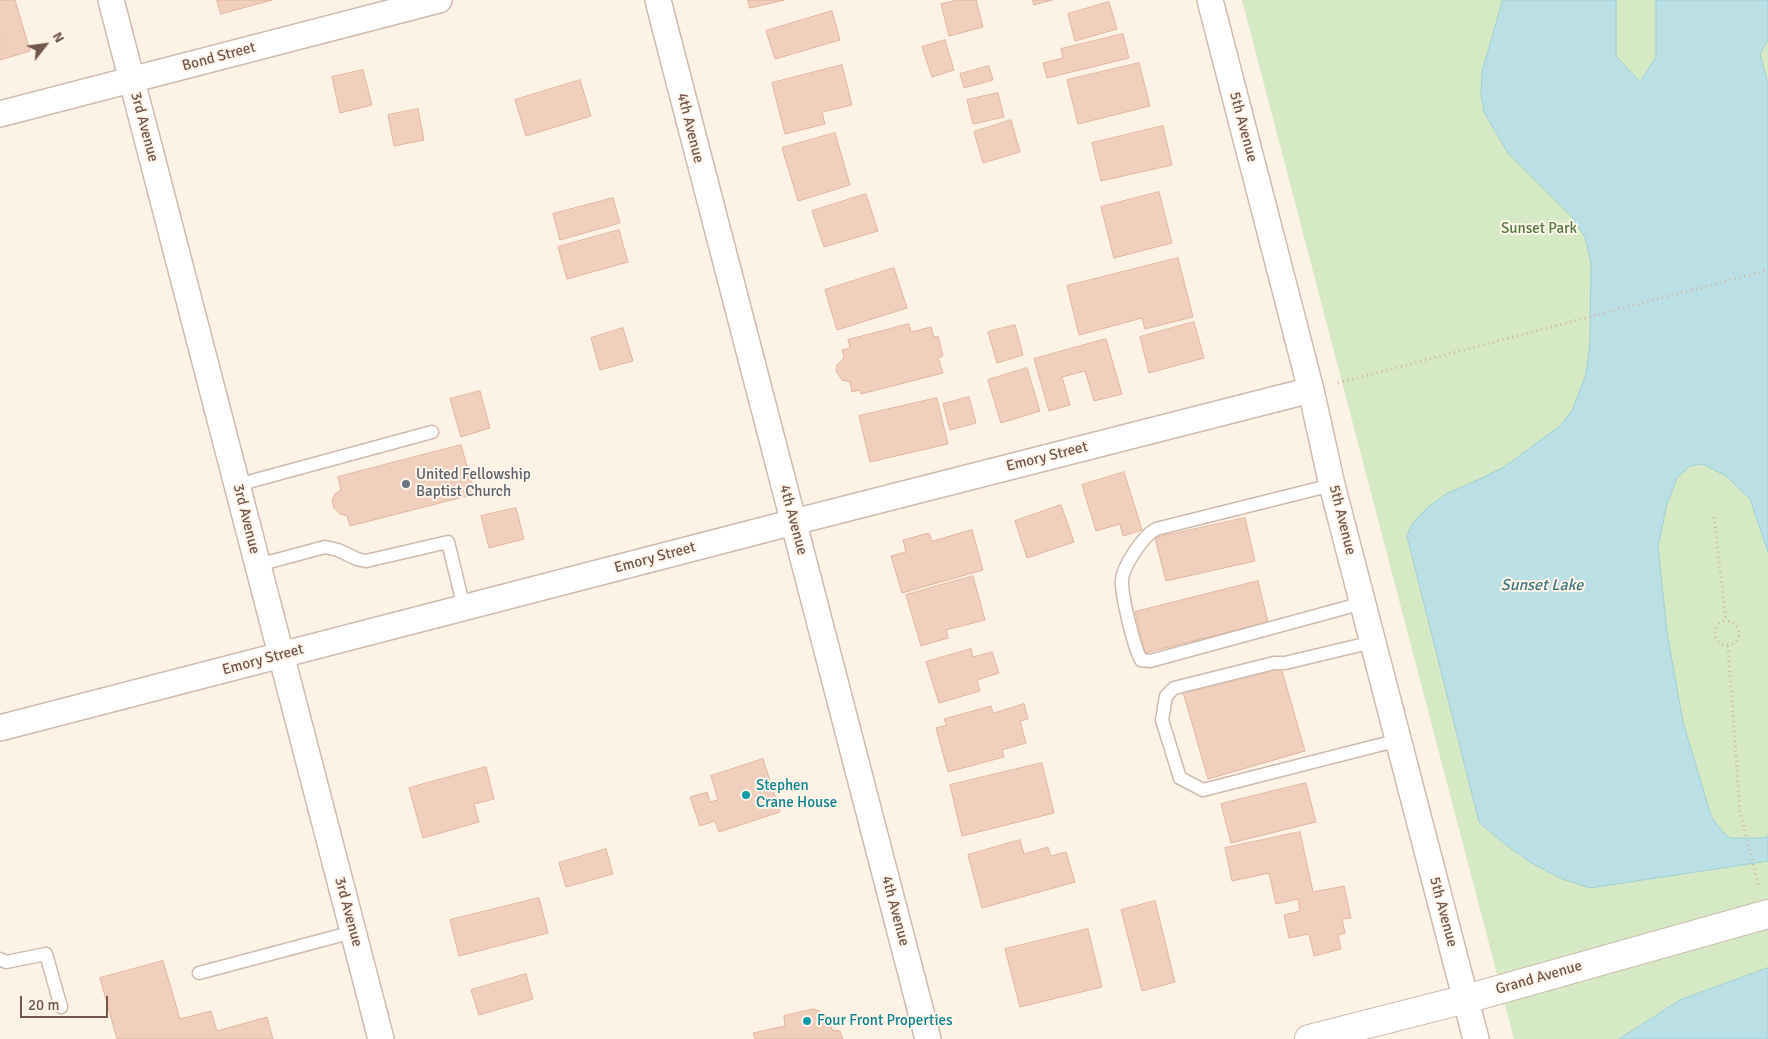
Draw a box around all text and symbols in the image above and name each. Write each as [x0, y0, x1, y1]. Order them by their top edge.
north arrow [20, 20, 70, 70]
text: N [49, 29, 68, 46]
street label: Bond Street [180, 39, 258, 75]
street label: 3rd Avenue [126, 90, 162, 164]
street label: 5th Avenue [1225, 90, 1261, 164]
street label: 4th Avenue [673, 91, 707, 165]
park label: Sunset Park [1501, 220, 1577, 238]
street label: Emory Street [1004, 438, 1090, 476]
place label: United Fellowship Baptist Church [416, 466, 531, 501]
marker: United Fellowship Baptist Church [400, 478, 412, 490]
street label: 3rd Avenue [229, 482, 263, 556]
street label: 4th Avenue [775, 483, 811, 557]
street label: 5th Avenue [1325, 483, 1359, 557]
street label: Emory Street [612, 538, 698, 578]
water label: Sunset Lake [1501, 576, 1583, 596]
street label: Emory Street [220, 640, 306, 680]
place label: Stephen Crane House [756, 777, 837, 812]
marker: Stephen Crane House [740, 789, 752, 801]
street label: 4th Avenue [877, 874, 913, 948]
street label: 3rd Avenue [330, 875, 366, 949]
street label: 5th Avenue [1425, 875, 1461, 949]
street label: Grand Avenue [1494, 957, 1584, 999]
scale bar [22, 986, 110, 1018]
text: 20 m [28, 996, 59, 1014]
place label: Four Front Properties [817, 1012, 953, 1030]
marker: Four Front Properties [801, 1015, 813, 1027]

